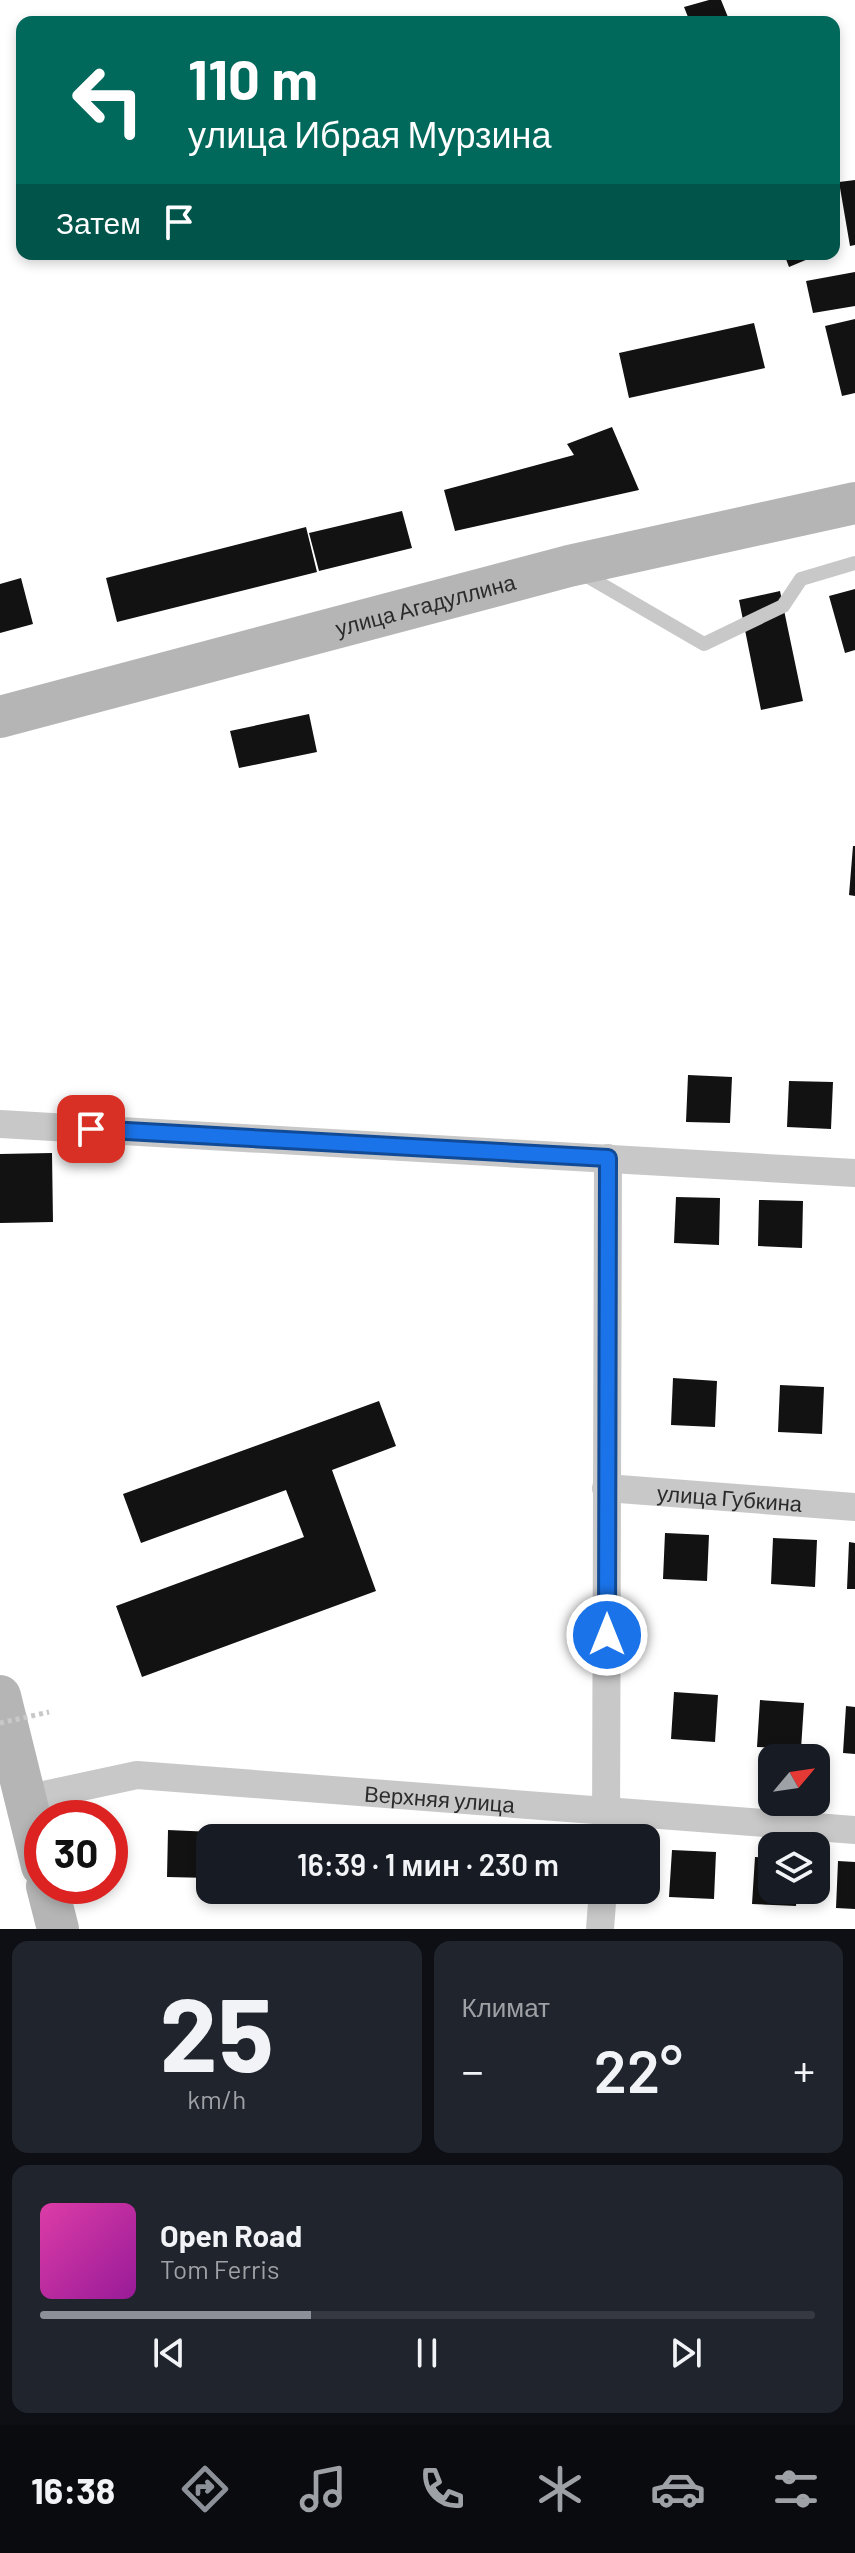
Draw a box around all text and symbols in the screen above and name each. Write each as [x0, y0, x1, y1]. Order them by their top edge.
text: 110 m [188, 44, 318, 111]
icon: left [56, 48, 160, 152]
text: улица Ибрая Мурзина [188, 112, 552, 155]
icon: arrive [157, 200, 201, 244]
text: Затем [56, 204, 141, 240]
street label: улица Агадуллина [332, 568, 519, 641]
pin [57, 1095, 125, 1163]
icon: arrive [69, 1107, 113, 1151]
street label: улица Губкина [656, 1479, 804, 1516]
position arrow [565, 1593, 649, 1677]
north arrow [758, 1744, 830, 1816]
map controls [758, 1744, 830, 1904]
street label: Верхняя улица [363, 1779, 517, 1817]
speed limit sign: 30 [24, 1800, 128, 1904]
button: layers [758, 1832, 830, 1904]
text: 16:39 · 1 мин · 230 m [297, 1846, 559, 1882]
text: 25 [160, 1968, 274, 2093]
text: Климат [462, 1991, 550, 2022]
text: 22° [594, 2033, 683, 2105]
text: − [462, 2043, 484, 2096]
text: + [793, 2043, 815, 2096]
text: km/h [187, 2083, 246, 2114]
text: Open Road [160, 2217, 302, 2253]
text: Tom Ferris [160, 2253, 280, 2284]
icon: previous [147, 2331, 191, 2375]
icon: pause [405, 2331, 449, 2375]
icon: next [664, 2331, 708, 2375]
icon: directions [177, 2461, 233, 2517]
icon: music [295, 2461, 351, 2517]
icon: phone [414, 2461, 470, 2517]
icon: climate [532, 2461, 588, 2517]
icon: car [650, 2461, 706, 2517]
icon: filters [768, 2461, 824, 2517]
text: 16:38 [31, 2468, 115, 2511]

